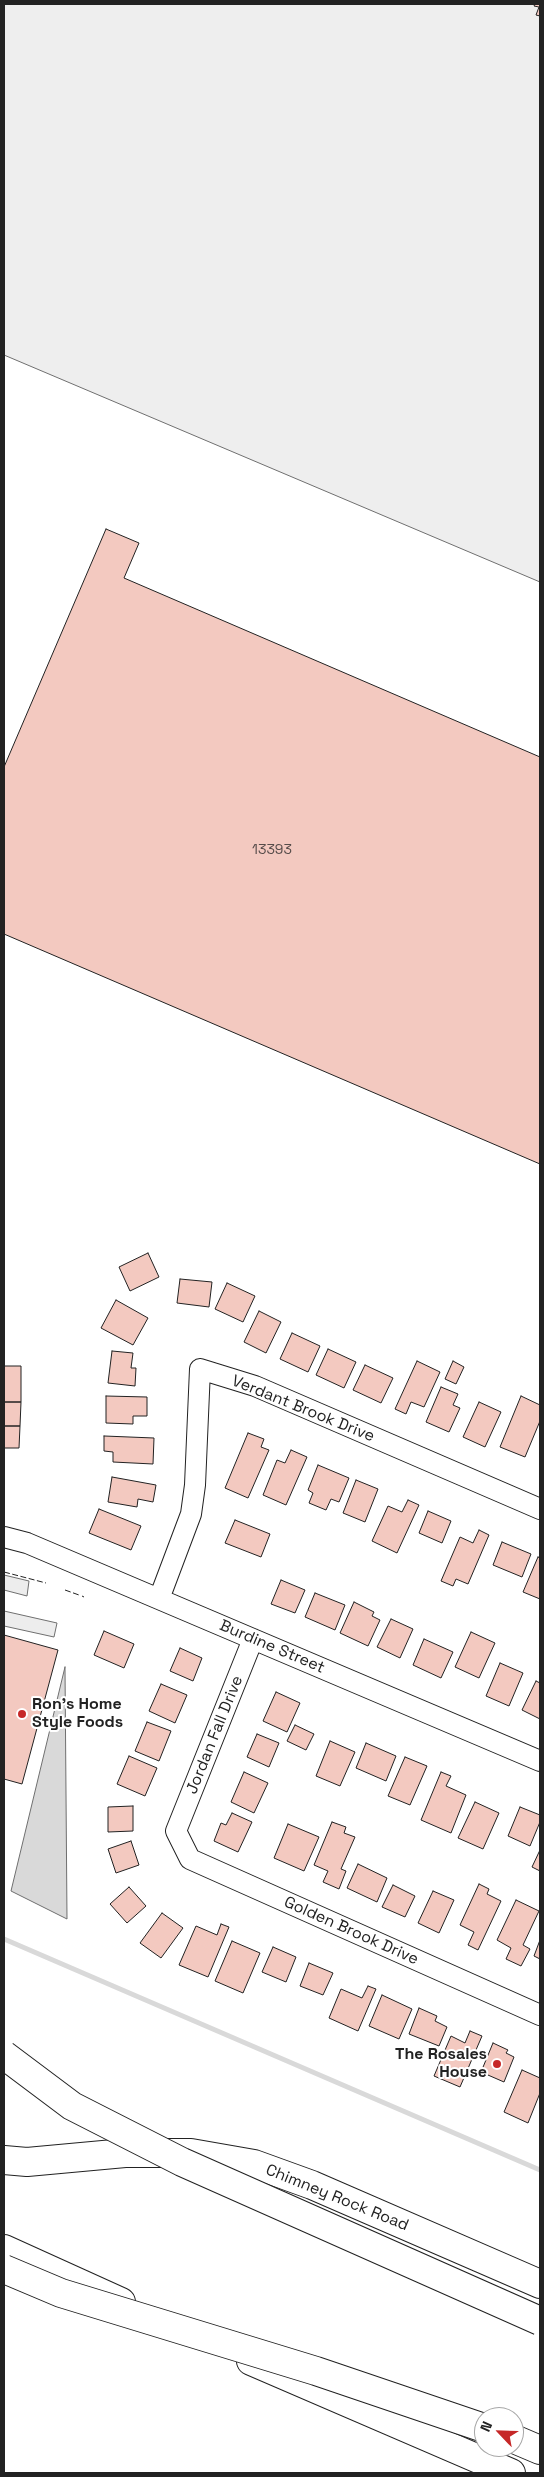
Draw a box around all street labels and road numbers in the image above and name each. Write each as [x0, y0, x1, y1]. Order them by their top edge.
street label: Verdant Brook Drive [229, 1372, 377, 1446]
street label: Burdine Street [216, 1616, 328, 1678]
street label: Jordan Fall Drive [182, 1673, 248, 1797]
street label: Golden Brook Drive [281, 1893, 421, 1969]
street label: Chimney Rock Road [263, 2161, 411, 2235]

